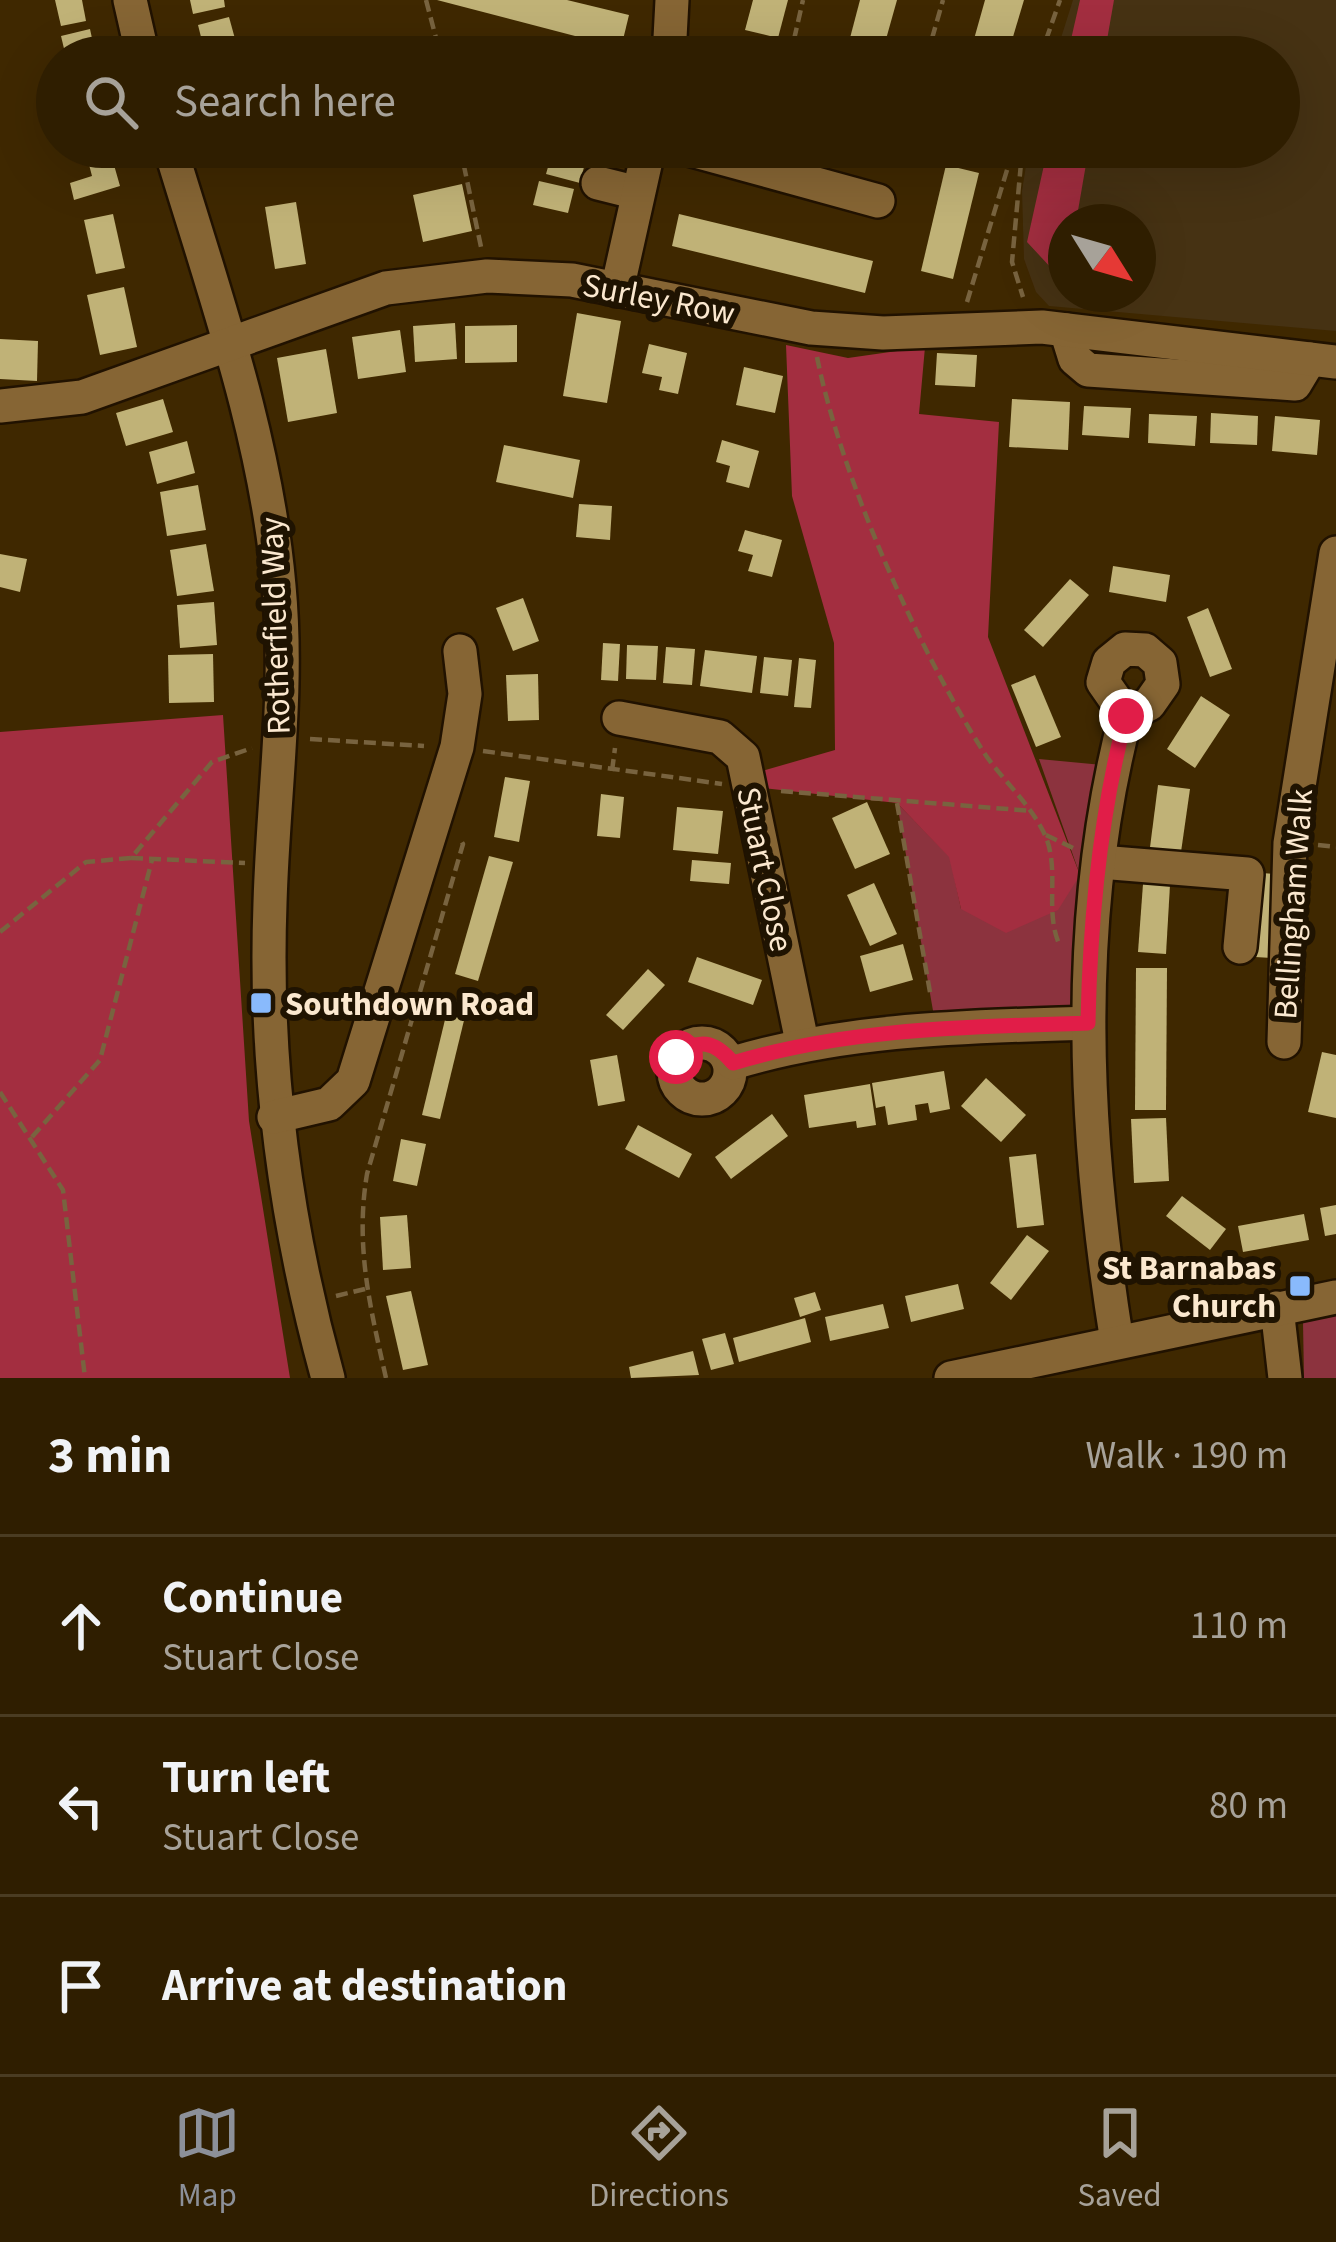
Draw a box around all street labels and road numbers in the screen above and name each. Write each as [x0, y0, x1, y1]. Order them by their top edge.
street label: Surley Row [579, 262, 739, 337]
street label: Rotherfield Way [248, 516, 303, 735]
street label: Stuart Close [724, 783, 805, 956]
street label: Bellingham Walk [1262, 787, 1325, 1021]

